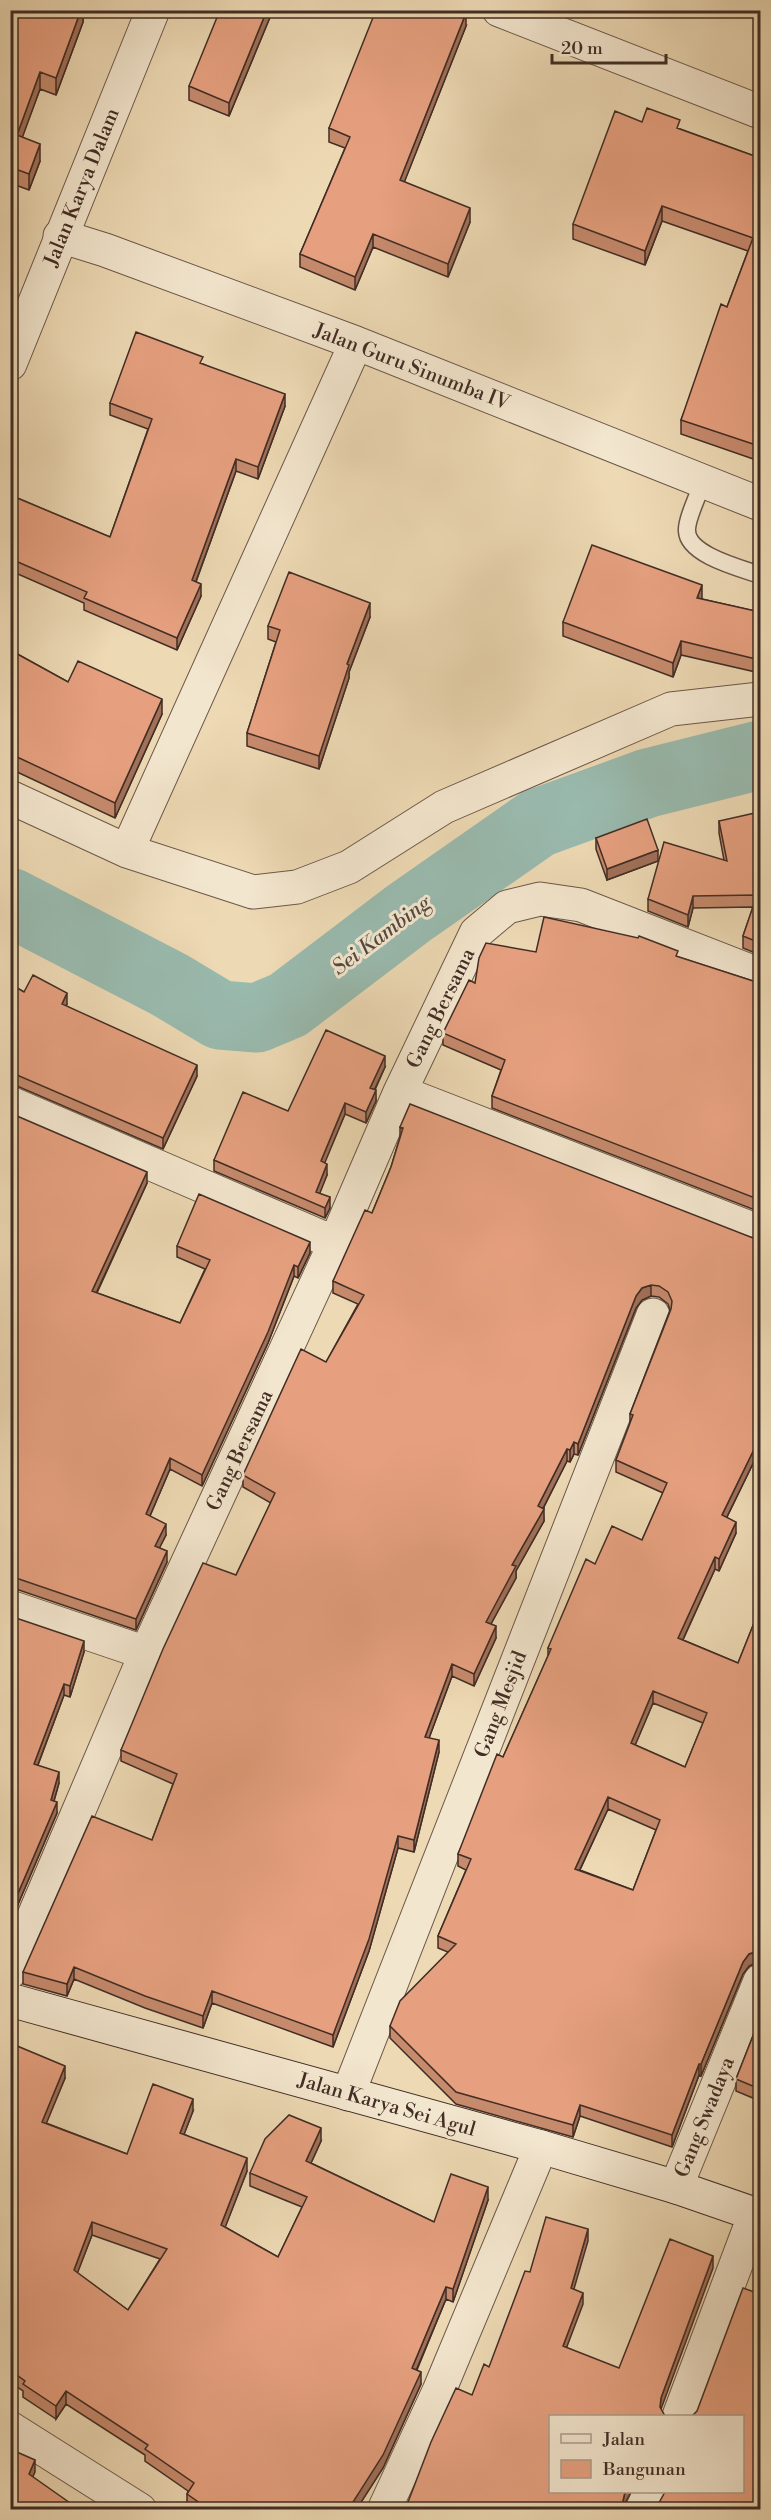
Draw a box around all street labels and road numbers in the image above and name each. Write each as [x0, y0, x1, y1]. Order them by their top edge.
street label: Jalan Karya Dalam [39, 104, 126, 271]
street label: Jalan Guru Sinumba IV [309, 318, 514, 417]
street label: Gang Bersama [401, 944, 482, 1073]
street label: Gang Bersama [201, 1385, 280, 1515]
street label: Gang Mesjid [470, 1647, 533, 1761]
street label: Gang Swadaya [670, 2053, 741, 2181]
street label: Jalan Karya Sei Agul [294, 2068, 478, 2143]

